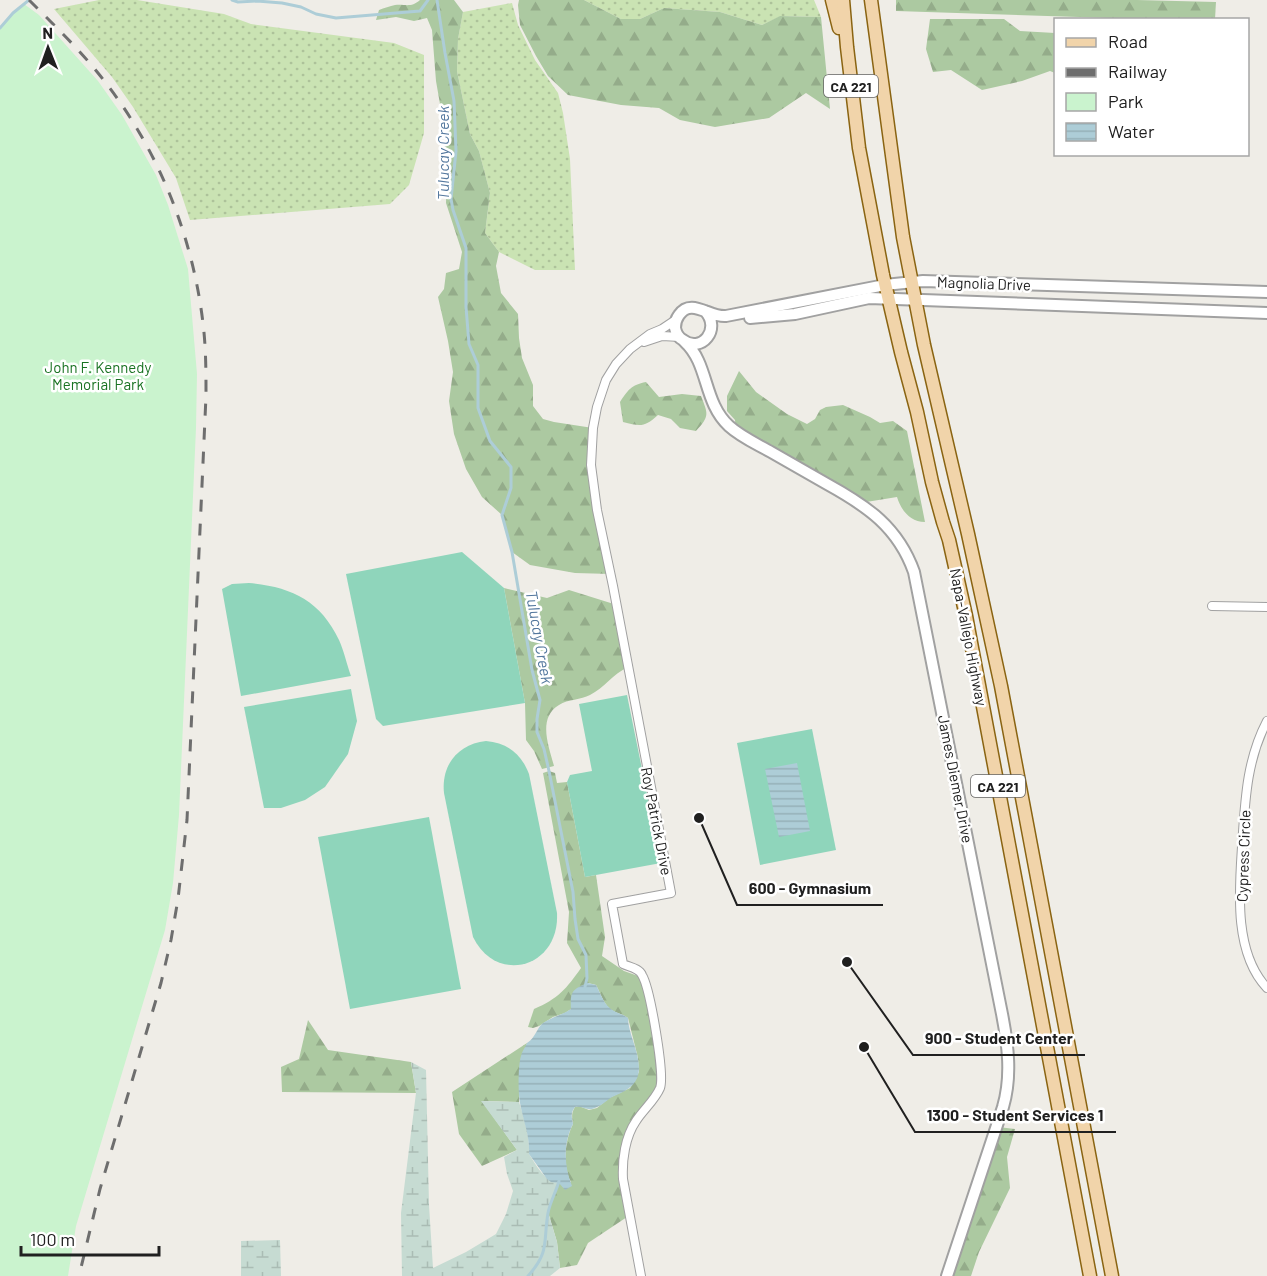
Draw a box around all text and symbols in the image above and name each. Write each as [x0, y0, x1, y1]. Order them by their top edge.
north arrow [18, 18, 78, 78]
legend [1054, 18, 1249, 156]
text: N [42, 23, 53, 42]
text: Road [1108, 30, 1148, 52]
text: Railway [1108, 60, 1167, 82]
road number: CA 221 [824, 75, 878, 97]
text: Park [1108, 90, 1143, 112]
water label: Tulucay Creek [433, 106, 452, 200]
text: Water [1108, 120, 1155, 142]
street label: Magnolia Drive [937, 272, 1031, 294]
park label: John F. Kennedy Memorial Park [45, 358, 151, 393]
street label: Napa-Vallejo Highway [947, 567, 991, 707]
water label: Tulucay Creek [522, 589, 558, 685]
street label: James Diemer Drive [935, 713, 977, 845]
street label: Roy Patrick Drive [638, 765, 676, 877]
road number: CA 221 [971, 775, 1025, 797]
street label: Cypress Circle [1232, 810, 1254, 902]
callout: 600 - Gymnasium [737, 871, 883, 905]
text: 600 - Gymnasium [749, 878, 871, 897]
callout: 900 - Student Center [913, 1021, 1085, 1055]
text: 900 - Student Center [925, 1028, 1073, 1047]
callout: 1300 - Student Services 1 [915, 1098, 1116, 1132]
text: 1300 - Student Services 1 [927, 1105, 1103, 1124]
scale bar [21, 1219, 159, 1257]
text: 100 m [30, 1228, 75, 1250]

